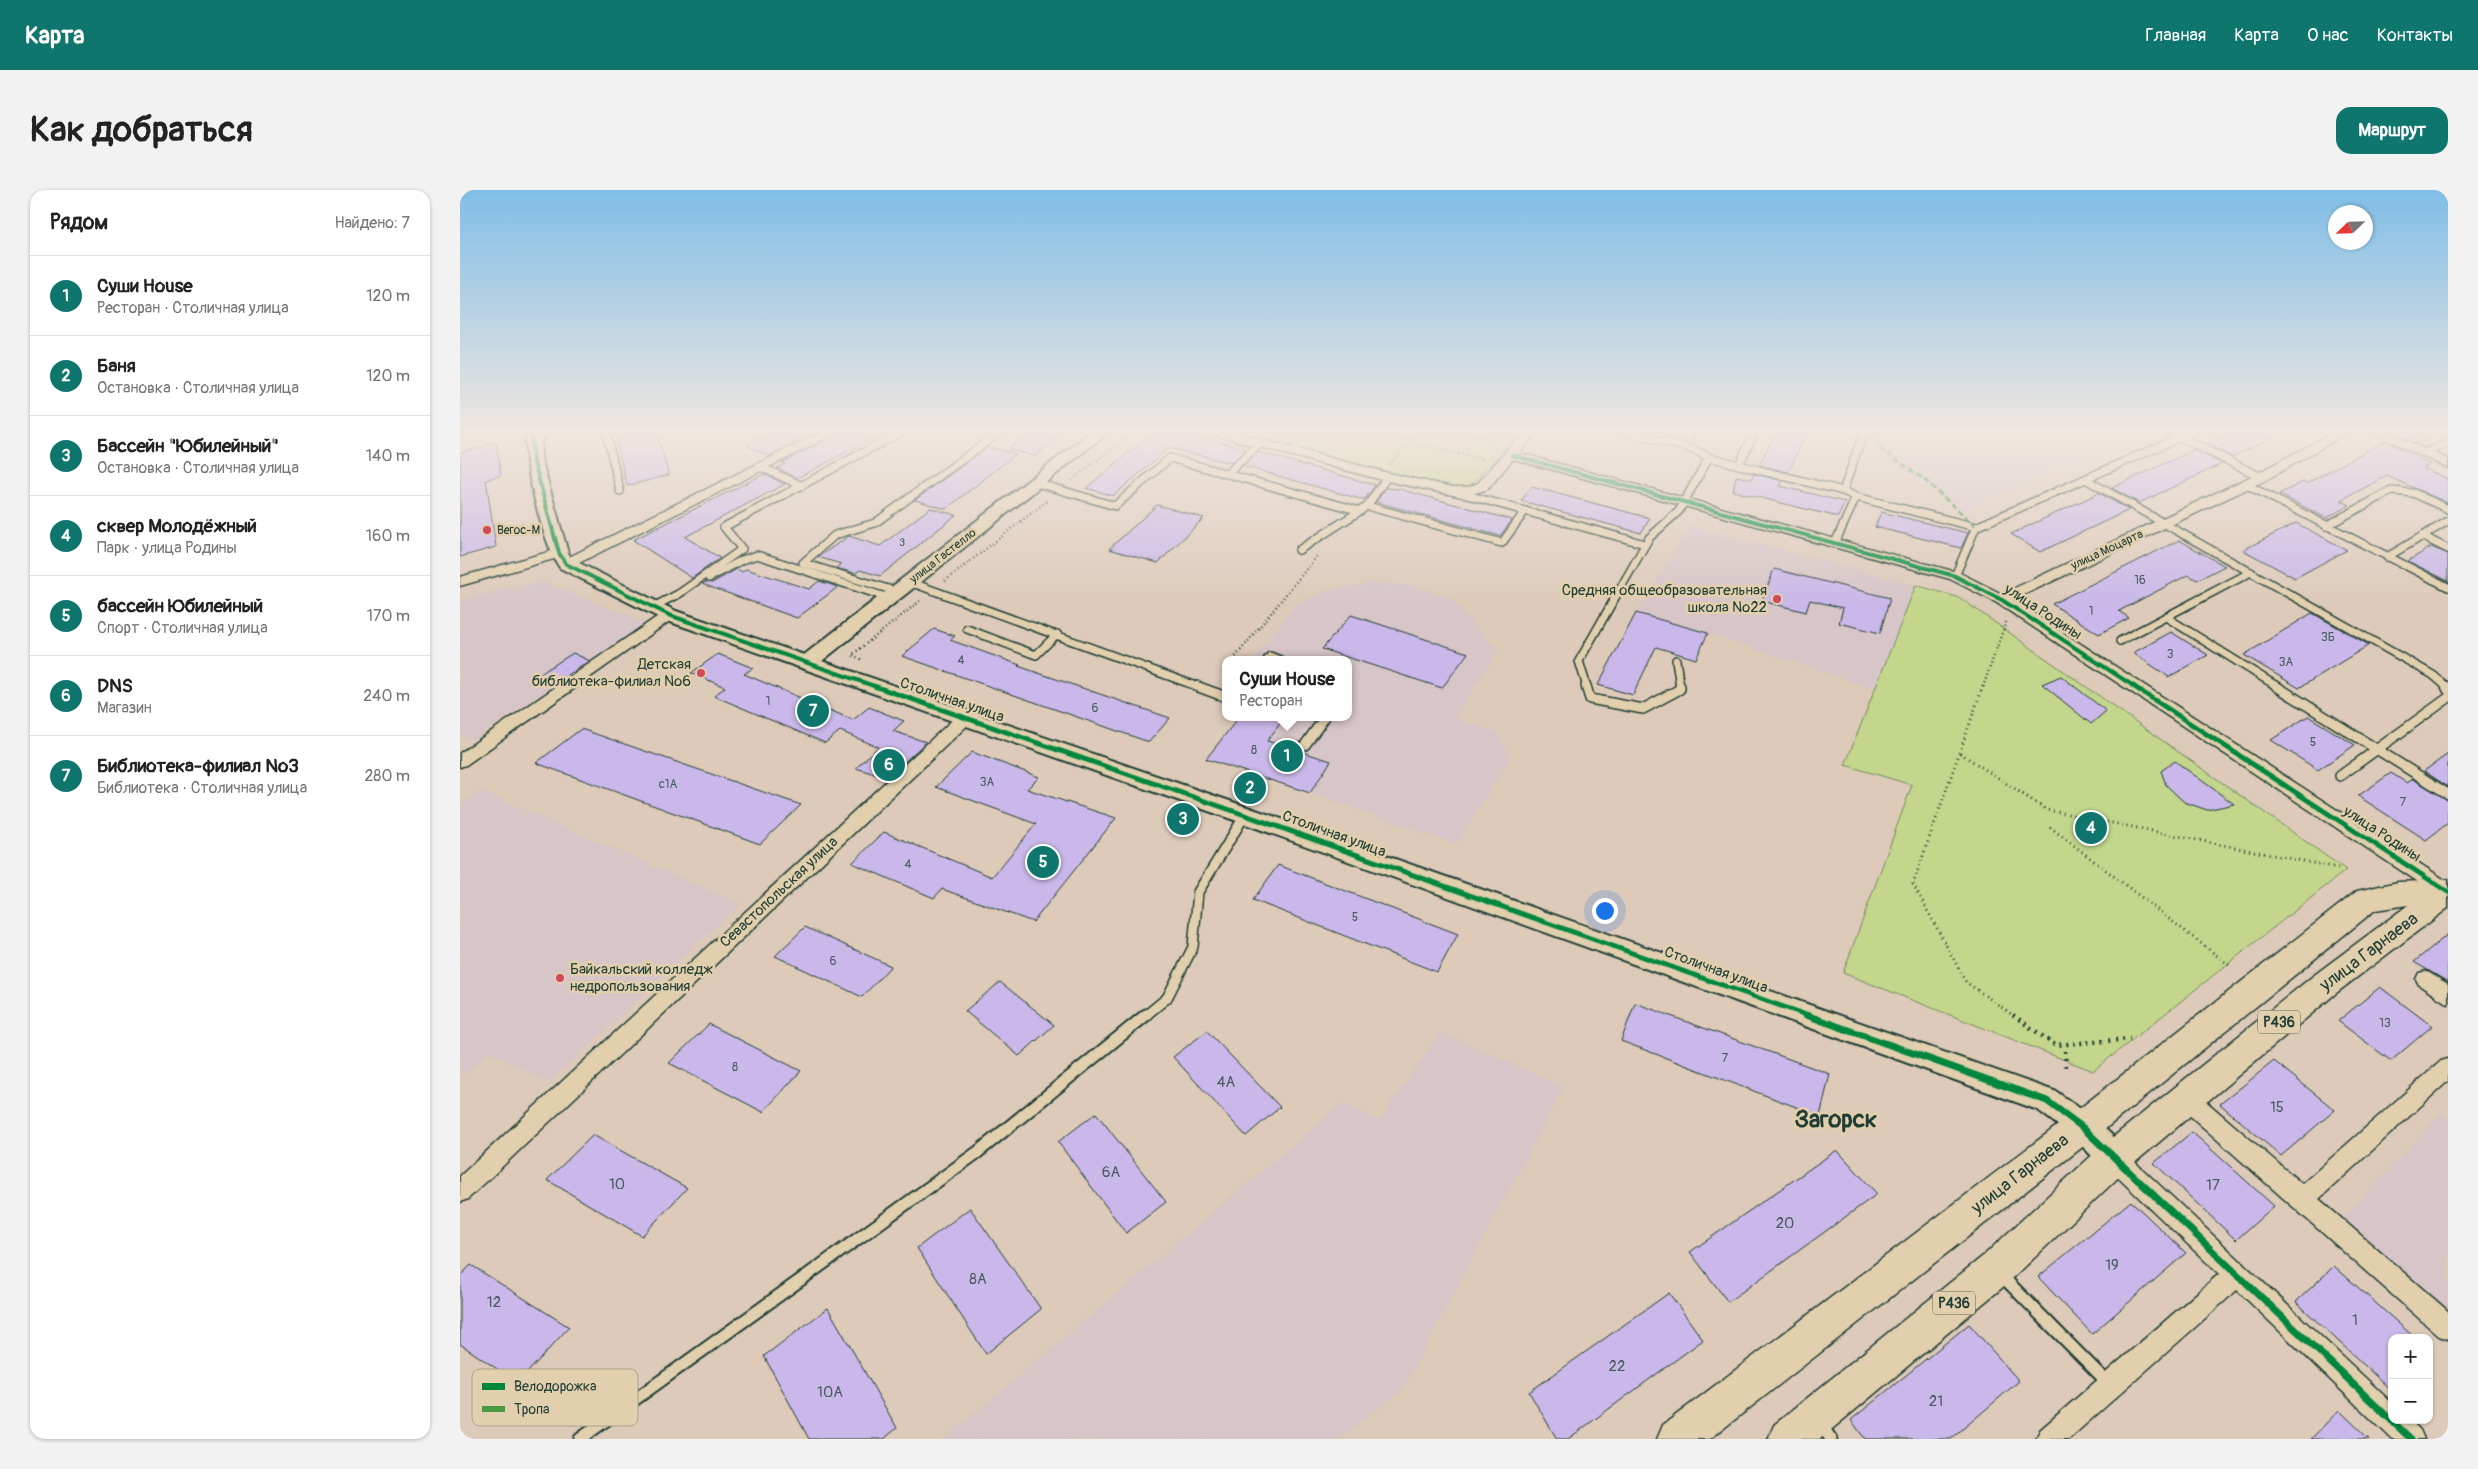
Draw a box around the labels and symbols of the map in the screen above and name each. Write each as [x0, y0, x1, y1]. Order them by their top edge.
north arrow [2328, 205, 2373, 250]
place label: Вегос-М [497, 523, 540, 538]
marker: Вегос-М [481, 524, 493, 536]
street label: улица Гастелло [906, 525, 980, 587]
street label: улица Моцарта [2068, 527, 2146, 574]
house number: 3 [899, 536, 905, 549]
house number: 16 [2134, 573, 2146, 588]
street label: улица Родины [2000, 579, 2085, 644]
place label: Средняя общеобразовательная школа №22 [1562, 581, 1767, 617]
marker: Средняя общеобразовательная школа №22 [1771, 593, 1783, 605]
house number: 1 [2089, 604, 2093, 619]
house number: 3Б [2321, 630, 2335, 645]
house number: 3 [2167, 647, 2174, 662]
house number: 4 [958, 653, 965, 668]
place label: Детская библиотека-филиал №6 [532, 655, 691, 691]
house number: 3А [2279, 655, 2293, 670]
marker: Детская библиотека-филиал №6 [695, 667, 707, 679]
street label: Столичная улица [897, 673, 1007, 727]
pin: 7 [797, 692, 829, 730]
house number: 1 [766, 694, 770, 709]
house number: 6 [1092, 701, 1099, 716]
house number: 5 [2310, 735, 2316, 750]
pin: 1 [1271, 737, 1303, 775]
house number: 8 [1251, 743, 1257, 758]
pin: 6 [873, 746, 905, 784]
pin: 2 [1234, 769, 1266, 807]
house number: 3А [980, 775, 994, 790]
house number: с1А [659, 777, 677, 792]
house number: 7 [2400, 795, 2407, 810]
pin: 3 [1167, 800, 1199, 838]
street label: улица Родины [2339, 801, 2424, 866]
street label: Столичная улица [1279, 806, 1389, 862]
pin: 4 [2075, 809, 2107, 847]
street label: Севастопольская улица [716, 832, 842, 952]
pin: 5 [1027, 843, 1059, 881]
house number: 4 [905, 857, 912, 872]
your location [1592, 898, 1618, 924]
street label: улица Гарнаева [2314, 907, 2423, 997]
house number: 5 [1352, 910, 1358, 925]
street label: Столичная улица [1661, 942, 1771, 998]
house number: 6 [830, 954, 837, 969]
place label: Байкальский колледж недропользования [570, 960, 713, 996]
marker: Байкальский колледж недропользования [554, 972, 566, 984]
road number: P436 [2258, 1010, 2300, 1034]
house number: 13 [2379, 1016, 2391, 1031]
house number: 7 [1722, 1051, 1729, 1066]
house number: 8 [732, 1060, 738, 1075]
house number: 4А [1217, 1073, 1235, 1092]
house number: 15 [2270, 1098, 2284, 1117]
district label: Загорск [1795, 1105, 1877, 1134]
street label: улица Гарнаева [1966, 1129, 2073, 1220]
house number: 6А [1102, 1163, 1120, 1182]
house number: 10 [609, 1175, 625, 1194]
house number: 17 [2206, 1176, 2220, 1195]
house number: 20 [1776, 1214, 1794, 1233]
house number: 19 [2105, 1256, 2119, 1275]
house number: 8А [969, 1270, 987, 1289]
road number: P436 [1933, 1292, 1975, 1314]
house number: 12 [487, 1293, 501, 1312]
house number: 1 [2352, 1311, 2358, 1330]
house number: 22 [1609, 1357, 1625, 1376]
legend [472, 1369, 638, 1426]
text: Велодорожка [514, 1378, 596, 1395]
house number: 10А [817, 1383, 843, 1402]
house number: 21 [1929, 1392, 1943, 1411]
text: Тропа [514, 1401, 550, 1418]

